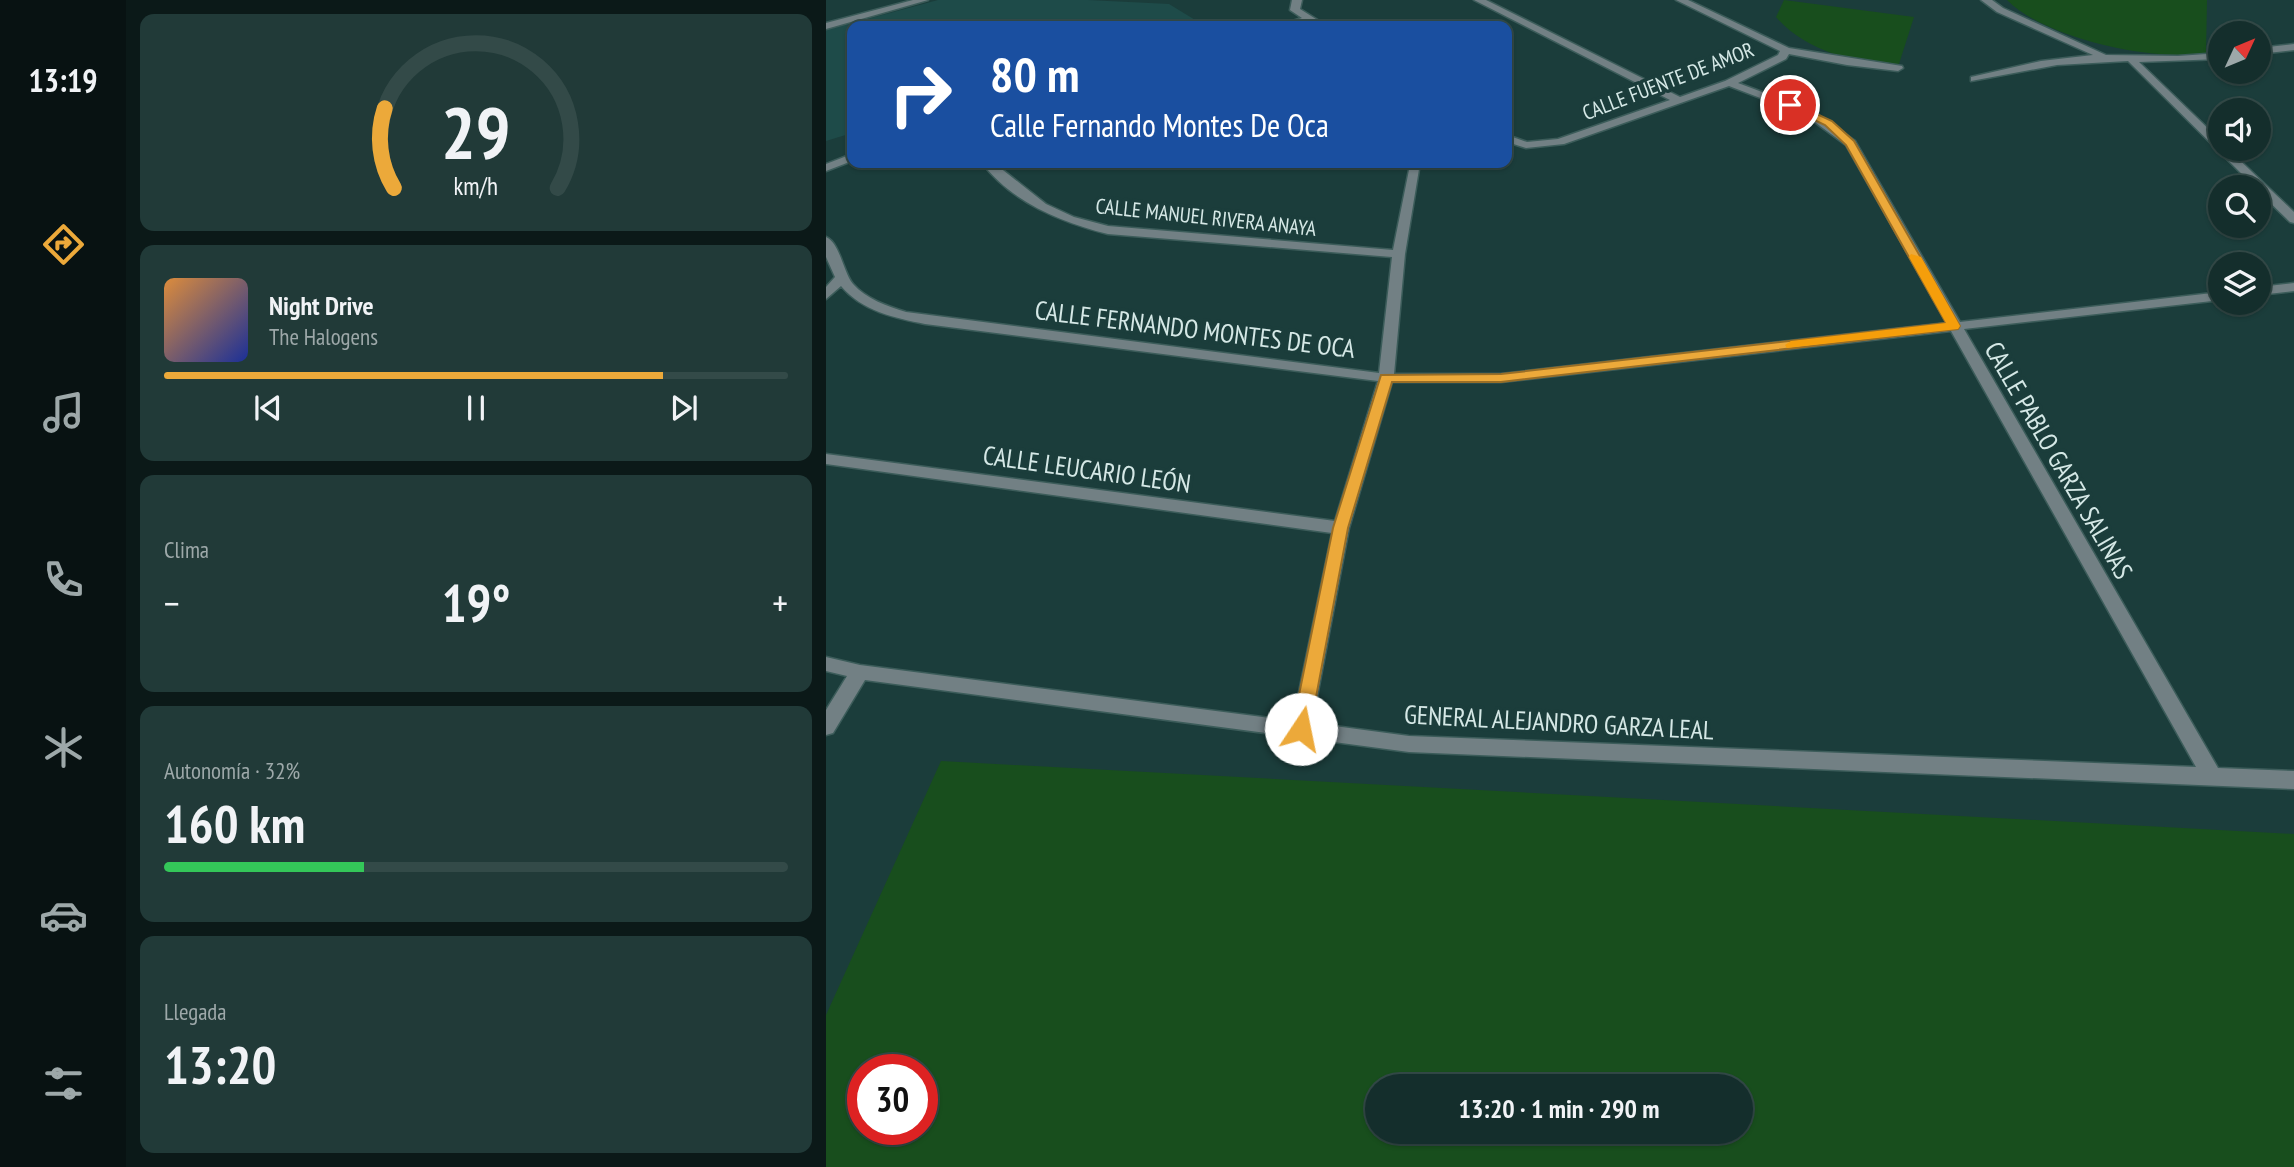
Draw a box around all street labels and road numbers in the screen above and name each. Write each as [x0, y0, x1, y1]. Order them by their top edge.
street label: CALLE FUENTE DE AMOR [1578, 36, 1758, 126]
street label: CALLE MANUEL RIVERA ANAYA [1094, 192, 1318, 242]
street label: CALLE FERNANDO MONTES DE OCA [1033, 293, 1358, 365]
street label: CALLE PABLO GARZA SALINAS [1978, 335, 2140, 585]
street label: CALLE LEUCARIO LEÓN [981, 438, 1193, 500]
street label: GENERAL ALEJANDRO GARZA LEAL [1403, 697, 1715, 747]

